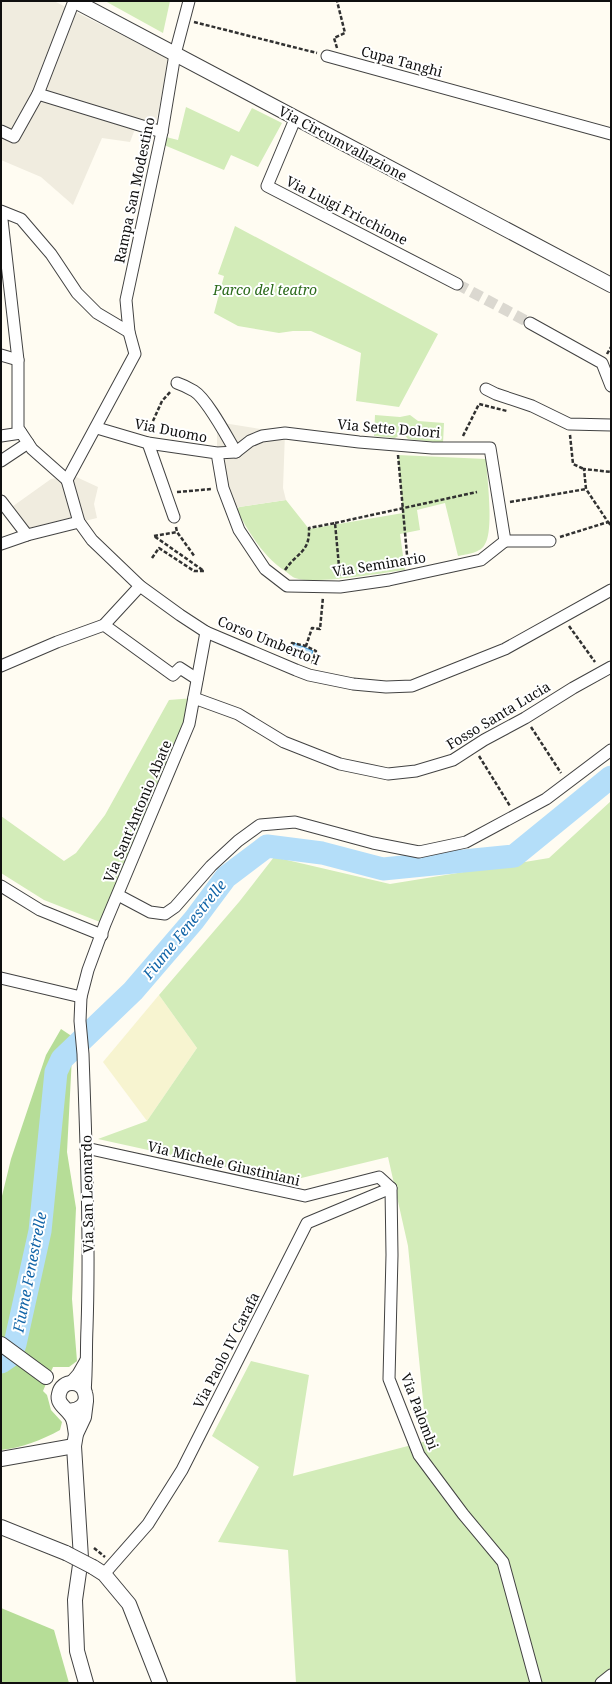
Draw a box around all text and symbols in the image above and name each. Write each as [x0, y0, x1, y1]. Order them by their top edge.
street label: Cupa Tanghi [359, 41, 445, 81]
street label: Via Circumvallazione [275, 101, 411, 185]
street label: Rampa San Modestino [109, 115, 159, 265]
street label: Via Luigi Fricchione [283, 171, 411, 249]
park label: Parco del teatro [212, 280, 317, 299]
street label: Via Duomo [133, 414, 209, 446]
street label: Via Sette Dolori [337, 414, 442, 442]
street label: Via Seminario [331, 547, 427, 581]
street label: Corso Umberto I [215, 611, 323, 669]
street label: Fosso Santa Lucia [443, 676, 554, 754]
street label: Via Sant'Antonio Abate [98, 737, 176, 885]
water label: Fiume Fenestrelle [137, 875, 231, 984]
street label: Via San Leonardo [76, 1135, 98, 1253]
street label: Via Michele Giustiniani [146, 1136, 303, 1190]
water label: Fiume Fenestrelle [7, 1209, 51, 1335]
street label: Via Paolo IV Carafa [189, 1289, 264, 1411]
street label: Via Palombi [397, 1370, 443, 1452]

